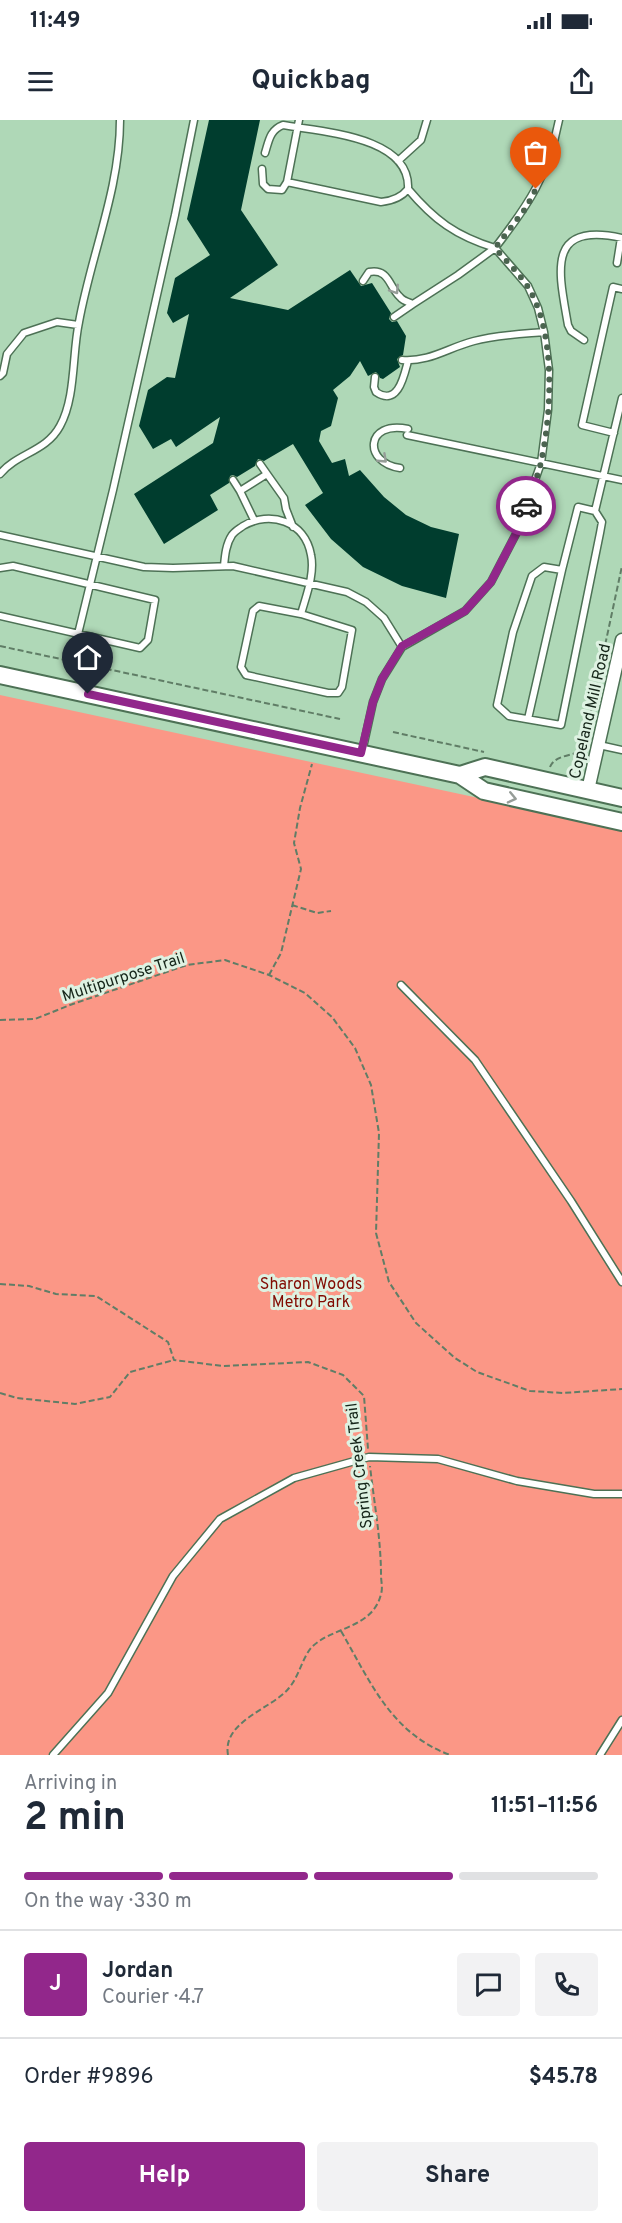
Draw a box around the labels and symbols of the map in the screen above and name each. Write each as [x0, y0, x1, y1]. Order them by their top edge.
pin [510, 127, 561, 189]
one-way arrow [388, 283, 399, 294]
one-way arrow [376, 452, 386, 463]
courier [496, 476, 556, 536]
pin [62, 632, 113, 694]
street label: Copeland Mill Road [566, 642, 616, 781]
one-way arrow [507, 790, 517, 803]
street label: Multipurpose Trail [60, 949, 187, 1007]
park label: Sharon Woods Metro Park [260, 1275, 362, 1313]
street label: Spring Creek Trail [342, 1402, 378, 1530]

